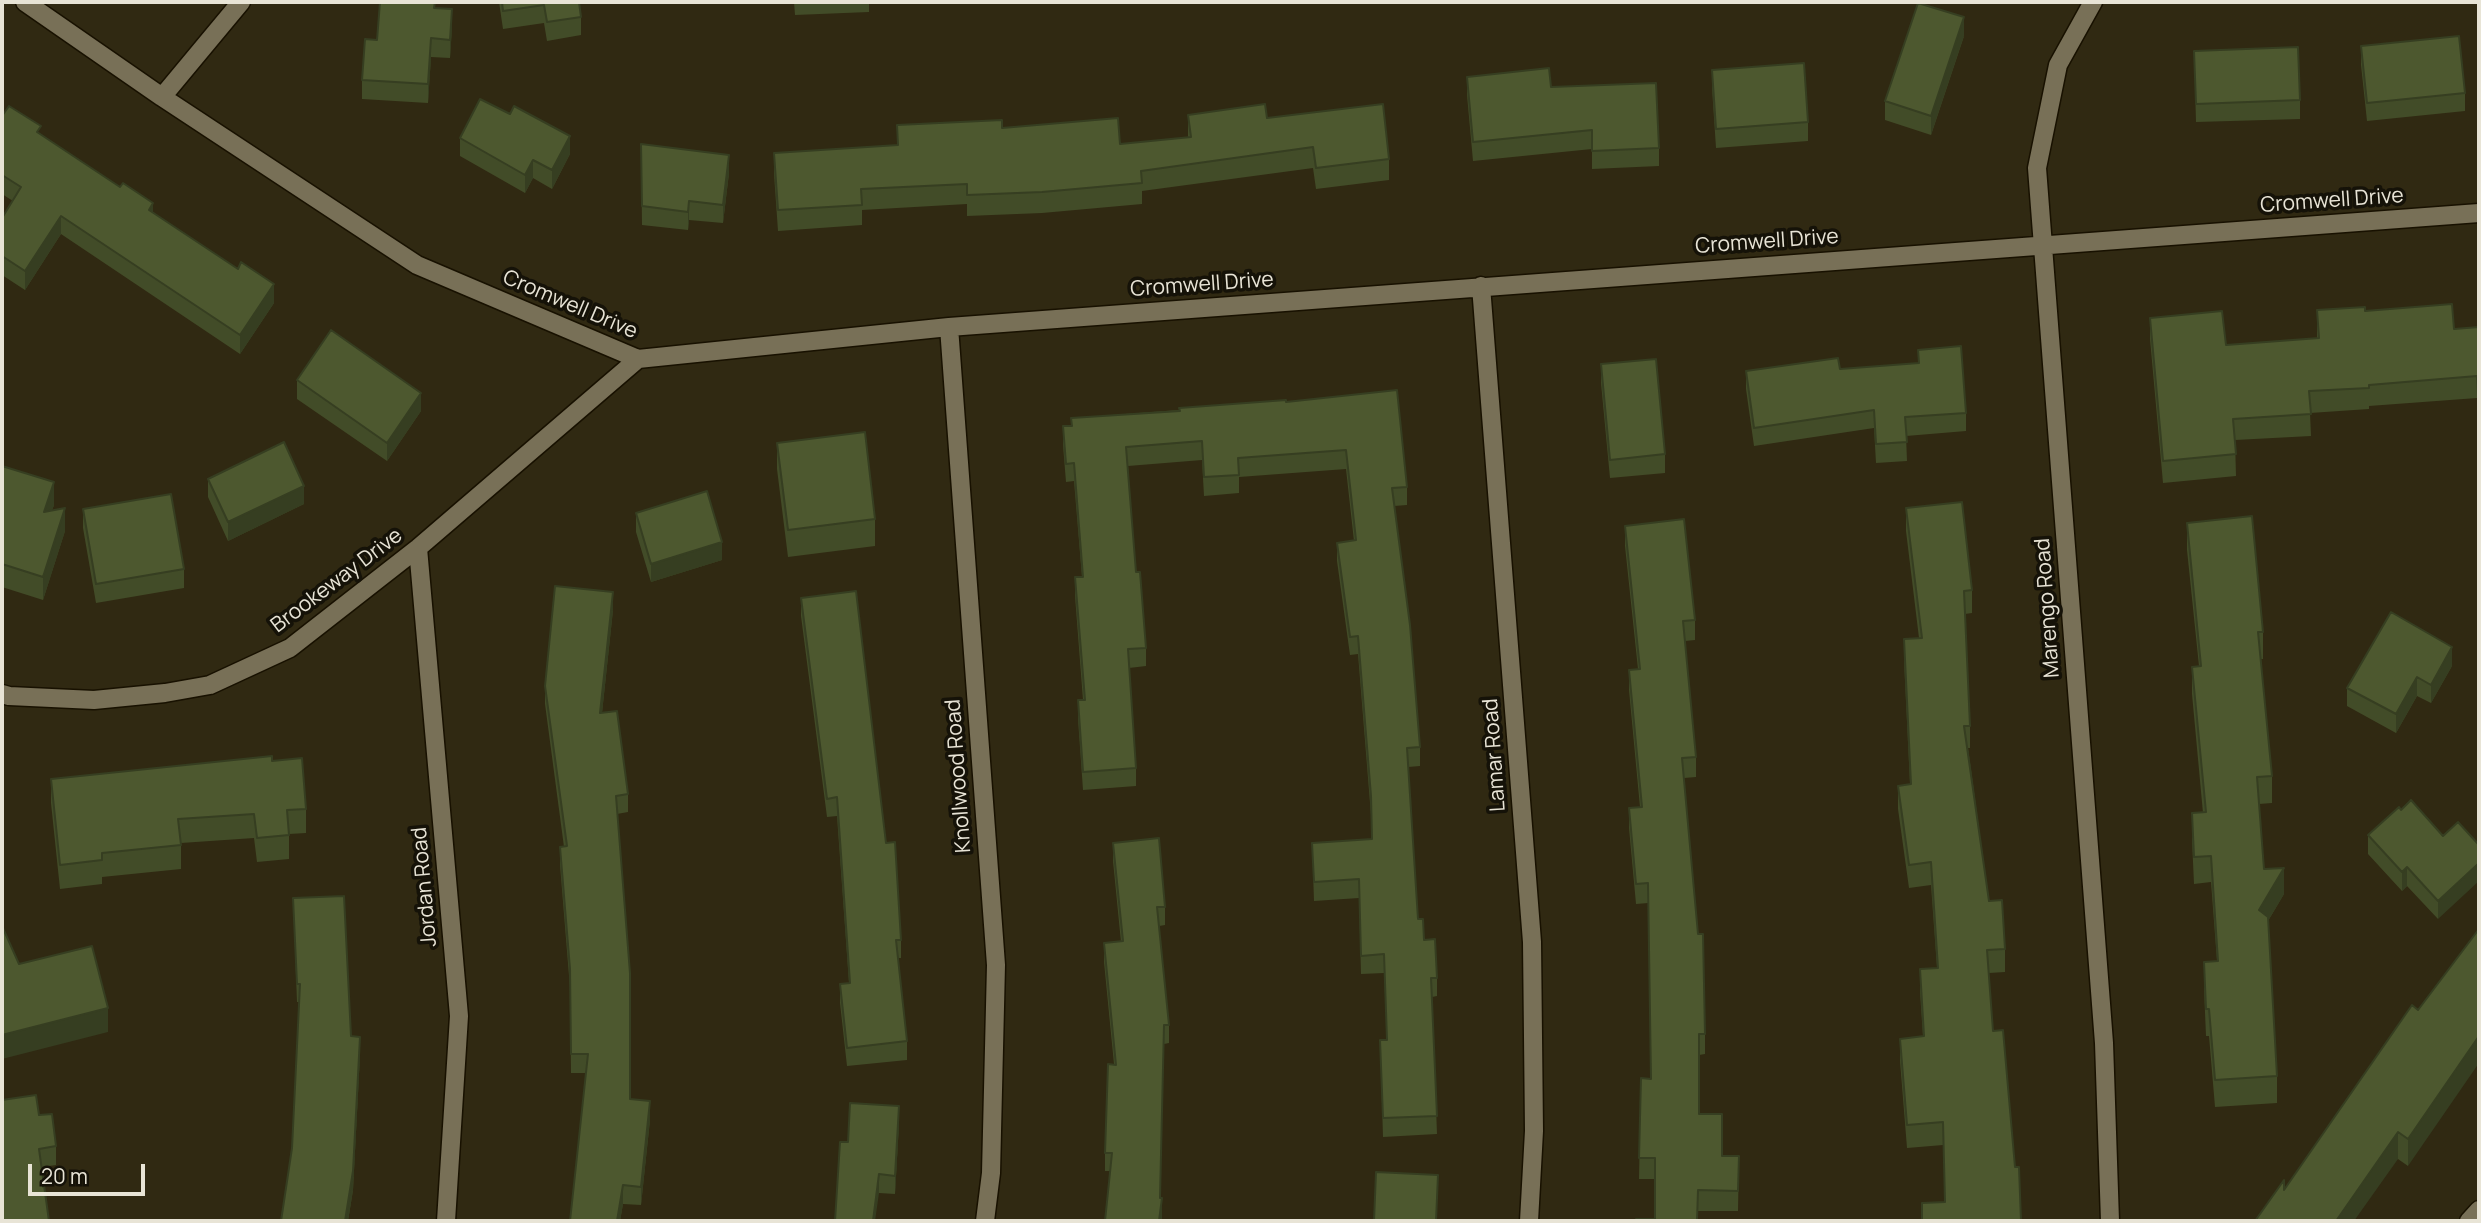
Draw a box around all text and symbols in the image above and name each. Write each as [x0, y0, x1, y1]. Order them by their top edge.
street label: Cromwell Drive [2259, 183, 2405, 219]
street label: Cromwell Drive [1694, 224, 1840, 260]
street label: Cromwell Drive [499, 265, 641, 345]
street label: Cromwell Drive [1129, 267, 1275, 303]
street label: Brookeway Drive [266, 523, 408, 639]
street label: Marengo Road [2031, 537, 2065, 679]
street label: Knollwood Road [941, 698, 977, 854]
street label: Lamar Road [1478, 698, 1512, 812]
street label: Jordan Road [407, 826, 443, 948]
scale bar [32, 1150, 149, 1194]
text: 20 m [41, 1162, 88, 1190]

